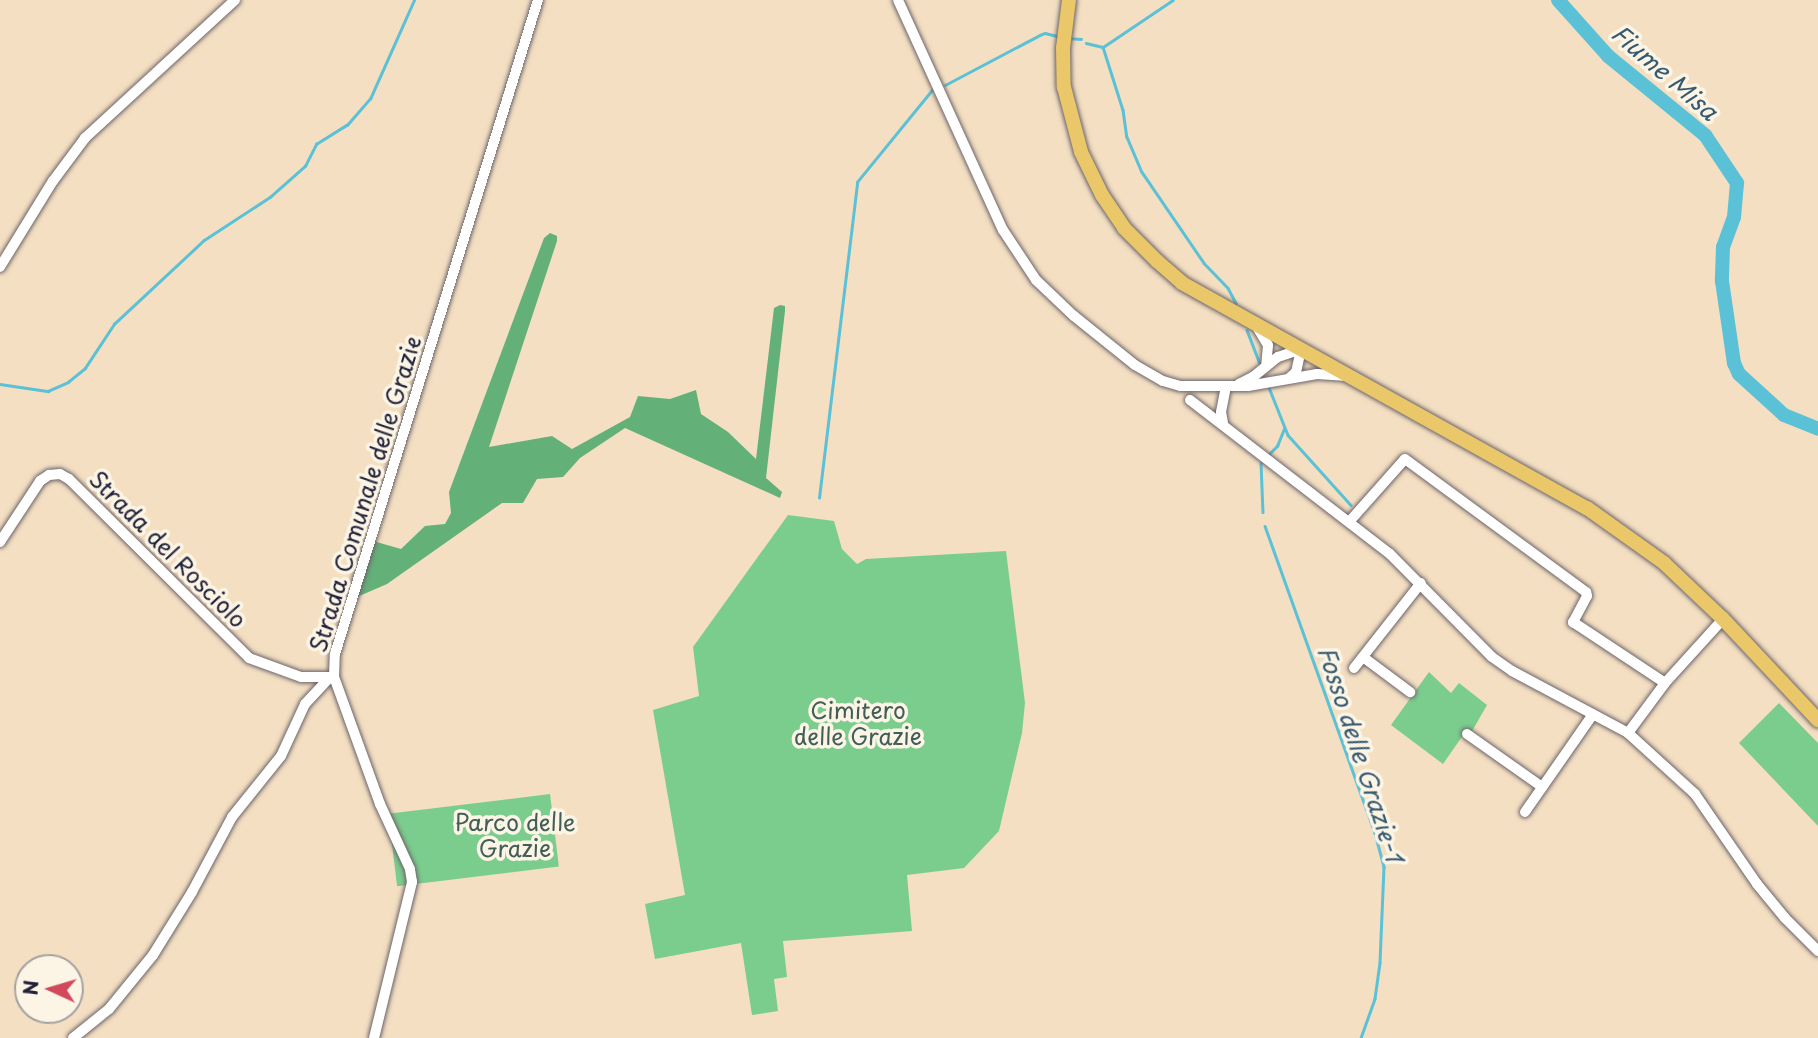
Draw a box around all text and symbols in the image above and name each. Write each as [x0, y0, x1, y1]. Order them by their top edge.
water label: Fiume Misa [1606, 18, 1724, 126]
street label: Strada Comunale delle Grazie [303, 331, 427, 657]
street label: Strada del Rosciolo [84, 465, 252, 633]
water label: Fosso delle Grazie-1 [1312, 641, 1410, 867]
park label: Cimitero delle Grazie [793, 696, 923, 750]
park label: Parco delle Grazie [454, 808, 576, 862]
north arrow [14, 954, 84, 1024]
text: N [16, 979, 45, 996]

